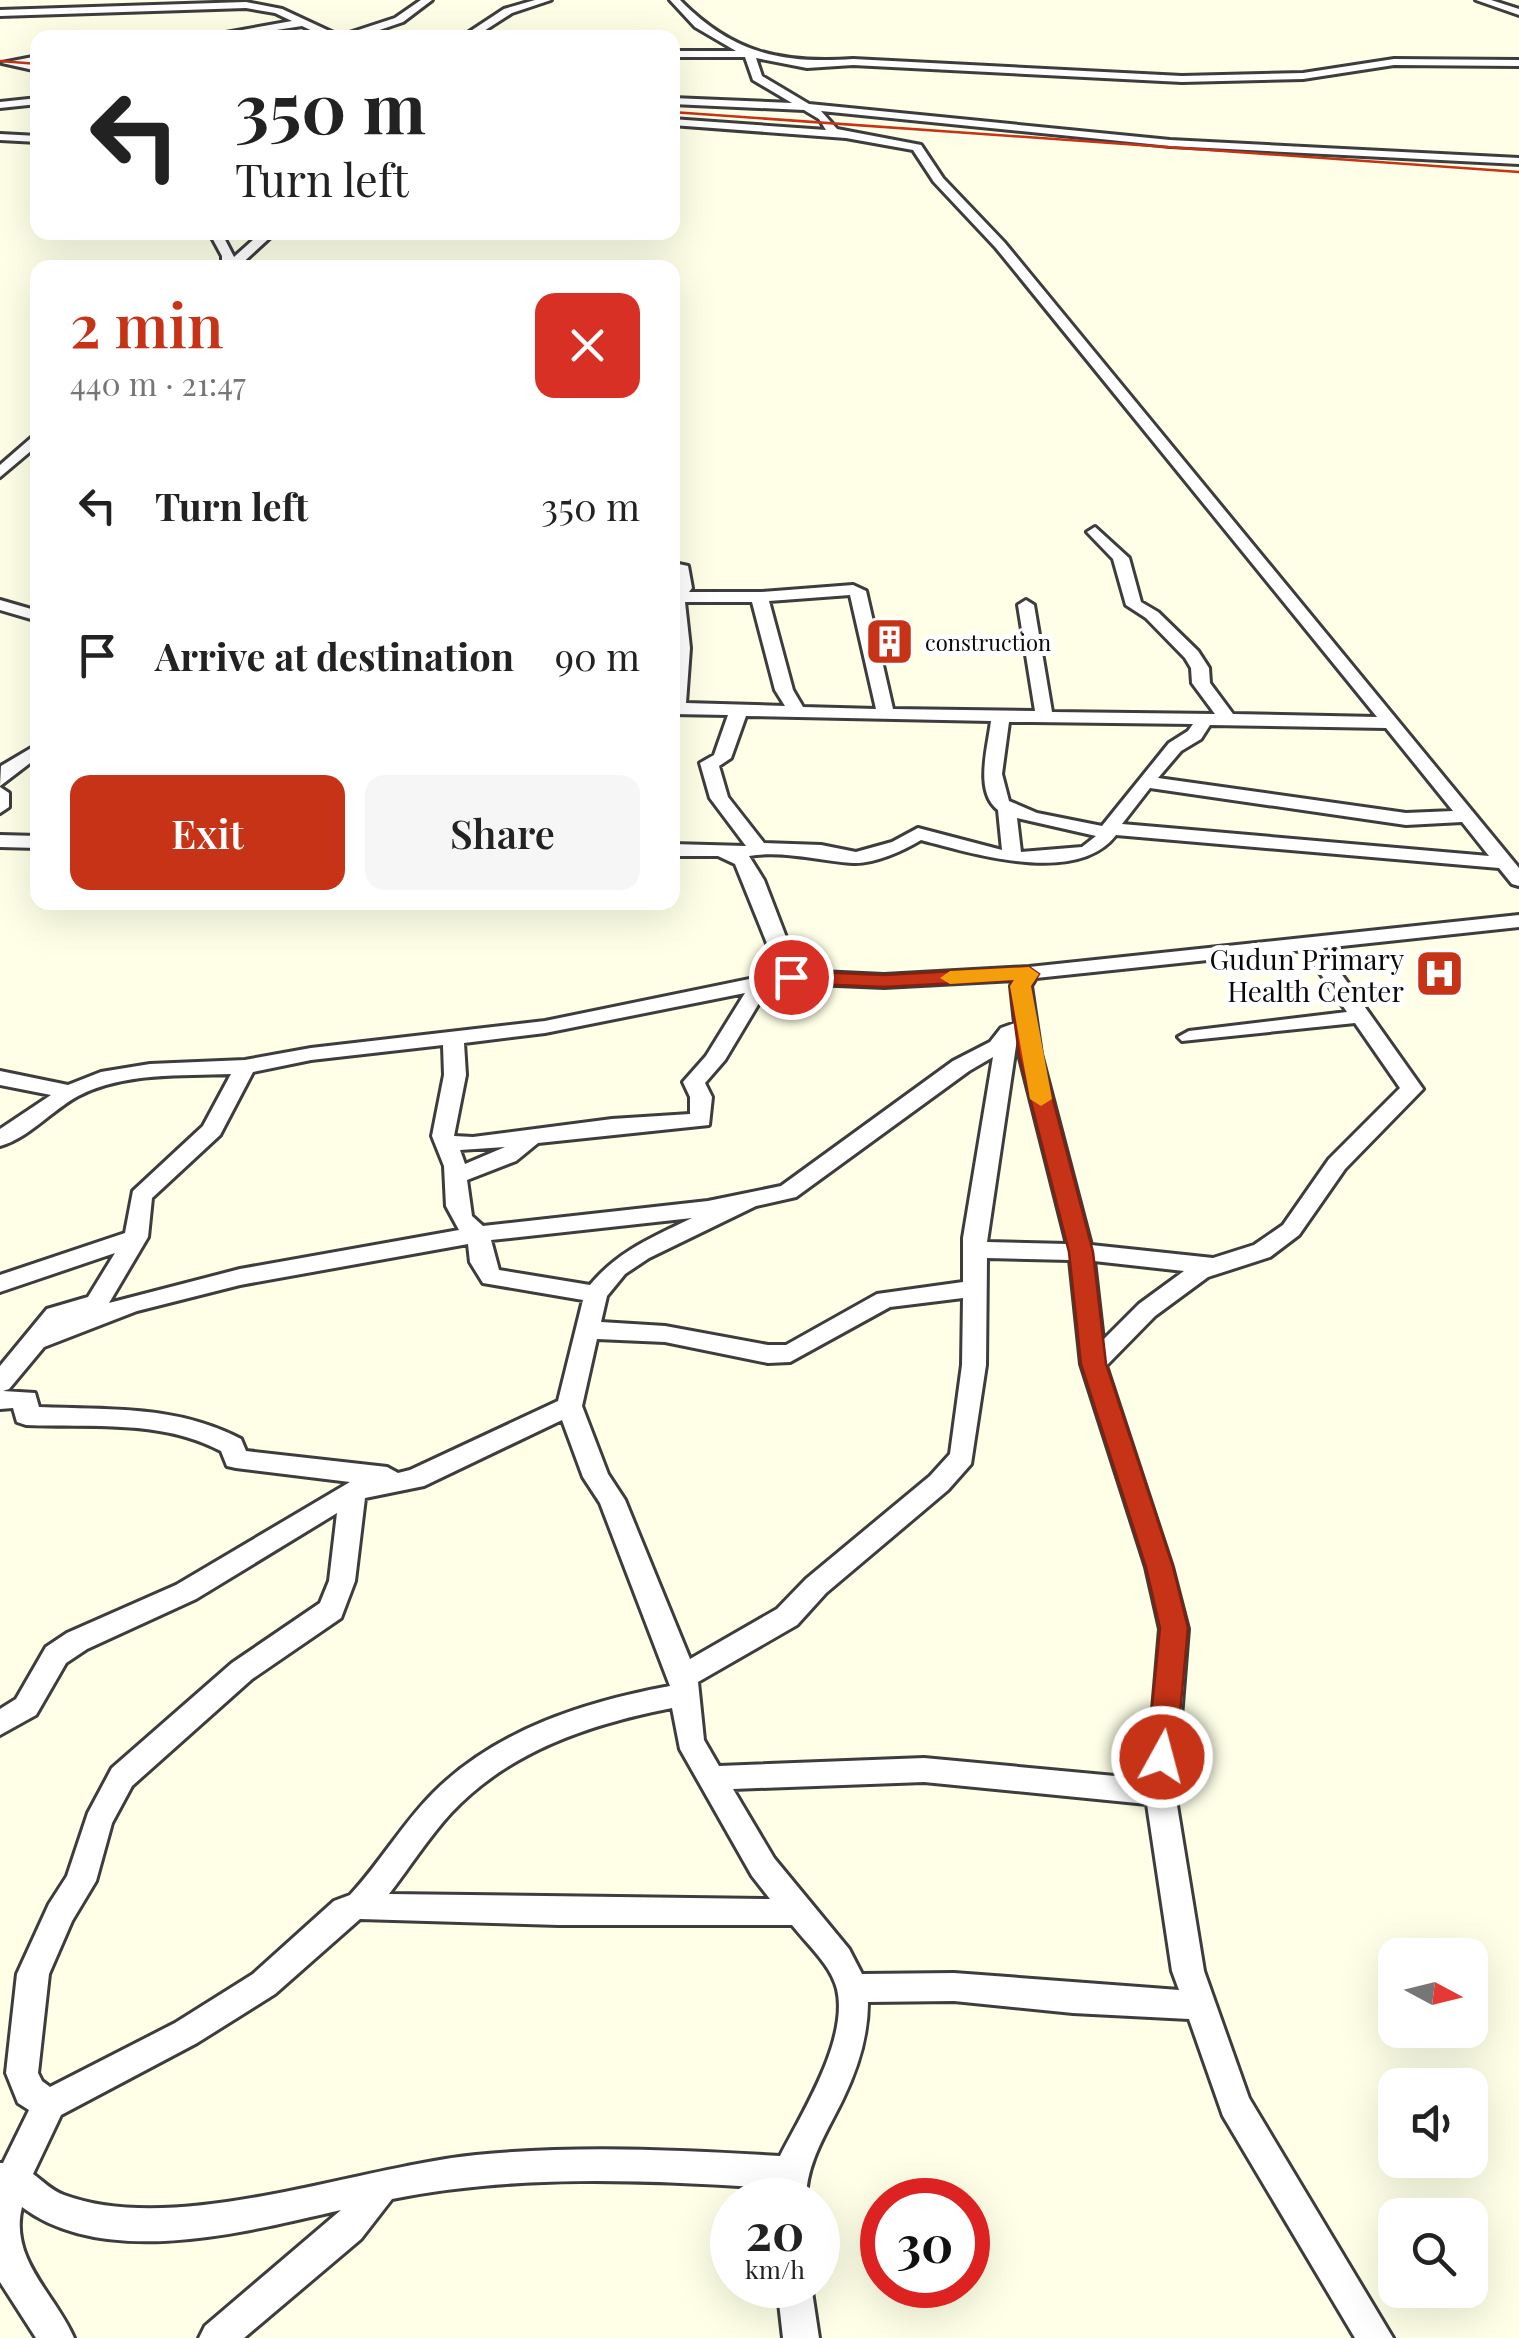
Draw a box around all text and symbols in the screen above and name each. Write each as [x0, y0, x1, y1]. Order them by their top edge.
text: 350 m [235, 58, 426, 152]
icon: left [70, 70, 200, 200]
text: Turn left [235, 148, 409, 208]
text: 2 min [70, 283, 223, 363]
button: close [535, 293, 640, 398]
text: 440 m · 21:47 [70, 361, 246, 404]
icon: left [70, 478, 125, 533]
text: Turn left [155, 480, 308, 531]
text: 350 m [541, 480, 640, 531]
building icon: construction [864, 616, 916, 668]
place label: construction [925, 627, 1051, 657]
icon: arrive [70, 628, 125, 683]
text: Arrive at destination [155, 630, 514, 681]
text: 90 m [555, 630, 640, 681]
button: Exit [70, 775, 345, 890]
button: Share [365, 775, 640, 890]
pin [749, 935, 834, 1020]
place label: Gudun Primary Health Center [1209, 940, 1405, 1009]
hospital icon: Gudun Primary Health Center [1413, 948, 1465, 1000]
icon: arrive [764, 950, 819, 1005]
position arrow [1110, 1705, 1214, 1809]
north arrow [1378, 1938, 1488, 2048]
map controls [1378, 1938, 1488, 2308]
button: sound [1378, 2068, 1488, 2178]
speed limit sign: 30 [860, 2178, 990, 2308]
text: 20 [746, 2197, 804, 2264]
button: search [1378, 2198, 1488, 2308]
text: km/h [745, 2252, 805, 2285]

